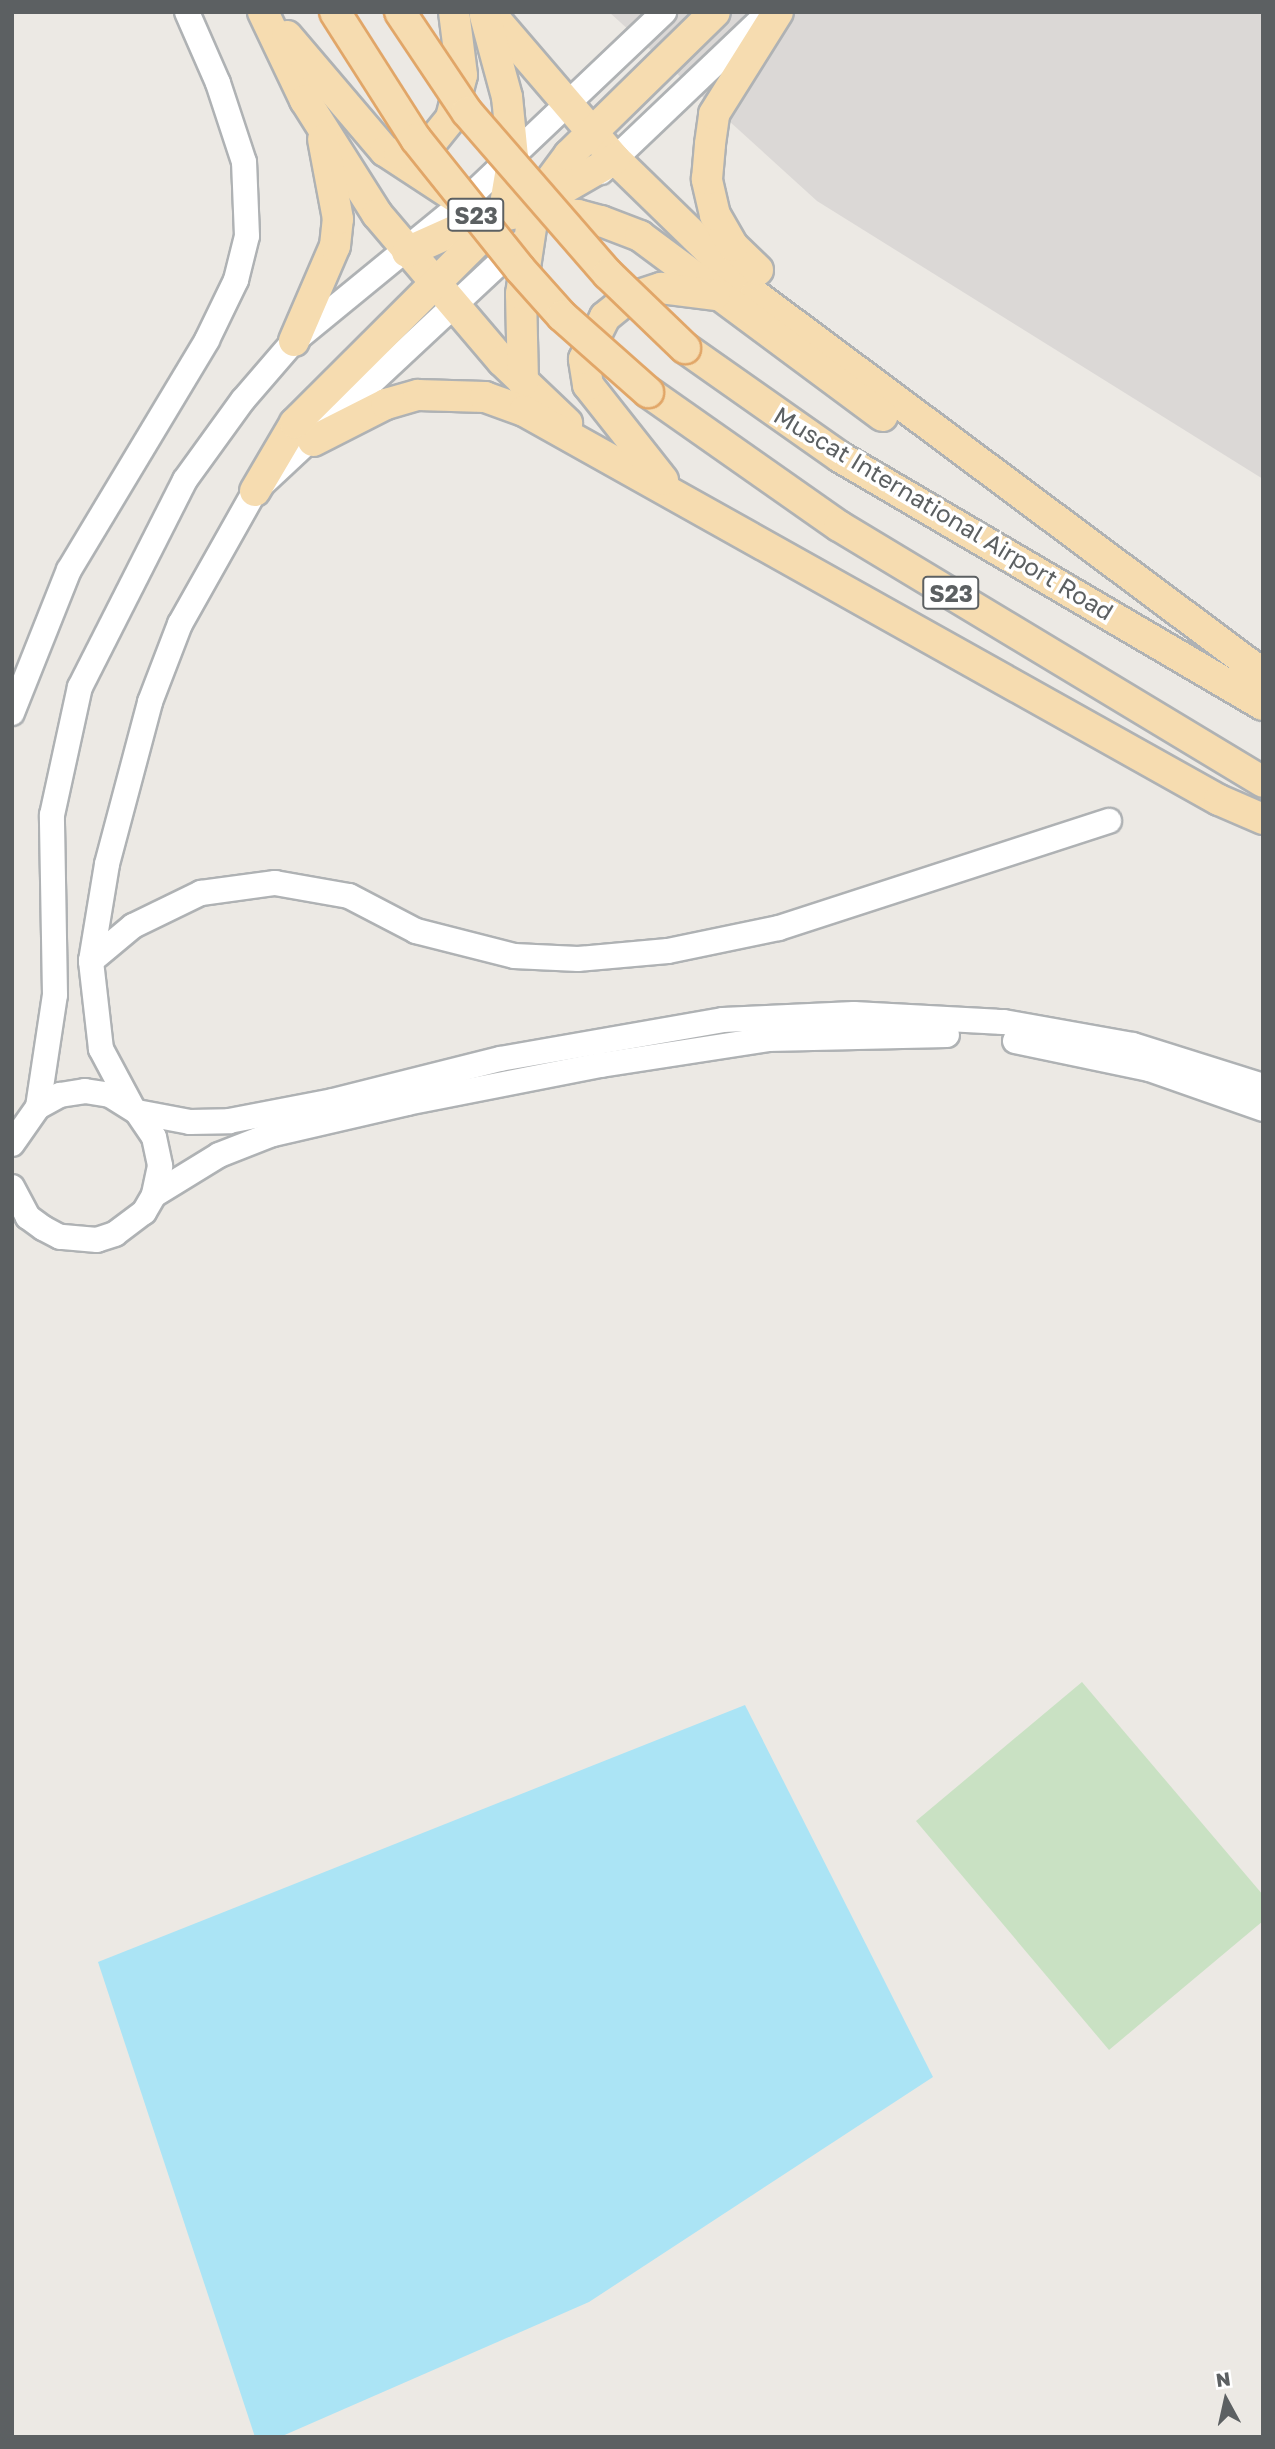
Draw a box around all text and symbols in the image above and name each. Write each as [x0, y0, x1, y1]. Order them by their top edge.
road number: S23 [446, 196, 506, 234]
street label: Muscat International Airport Road [769, 400, 1119, 626]
road number: S23 [921, 573, 981, 612]
north arrow [1191, 2365, 1261, 2435]
text: N [1214, 2366, 1232, 2391]

